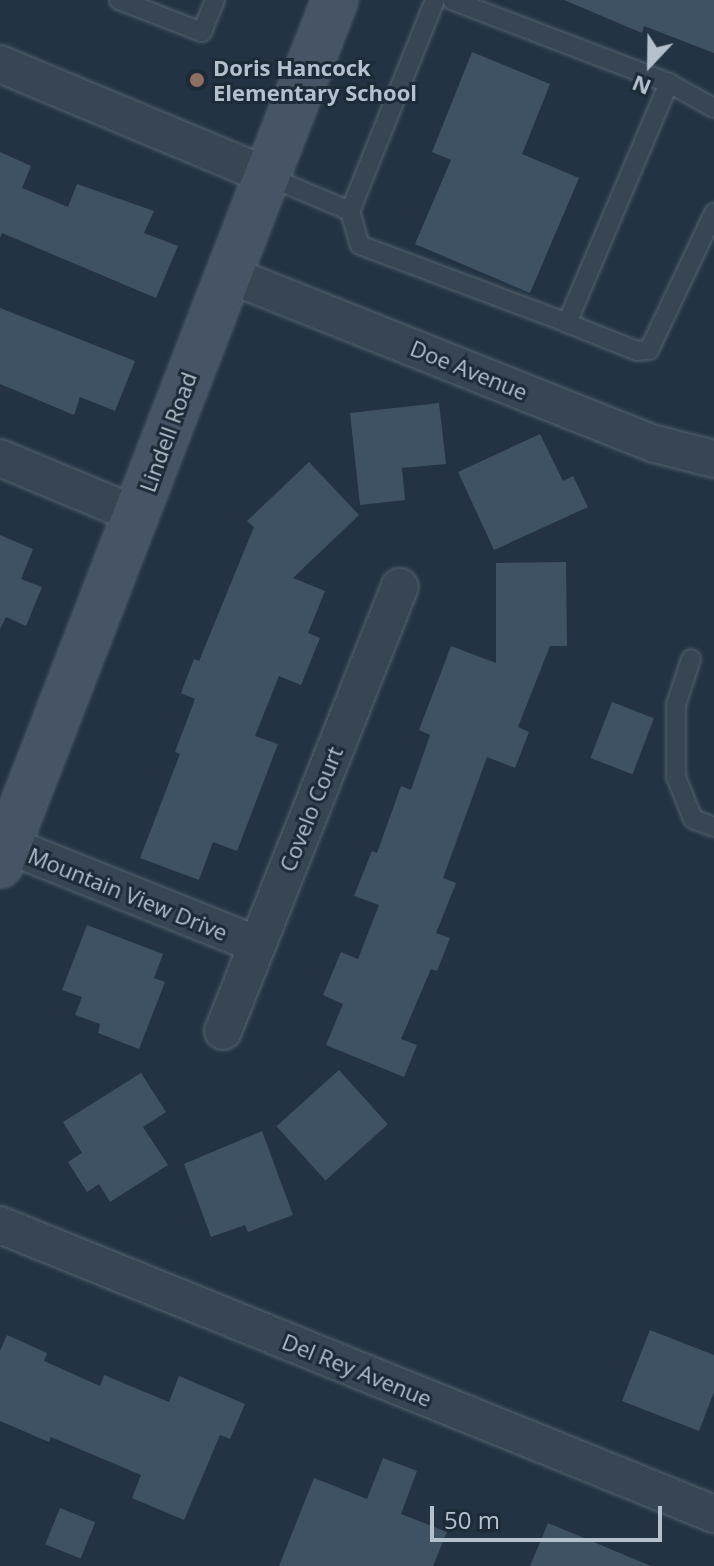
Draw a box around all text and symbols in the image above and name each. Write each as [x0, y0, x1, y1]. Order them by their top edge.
north arrow [610, 24, 690, 104]
place label: Doris Hancock Elementary School [213, 54, 417, 106]
text: N [627, 69, 655, 104]
marker: Doris Hancock Elementary School [188, 71, 206, 89]
street label: Doe Avenue [407, 335, 531, 405]
street label: Lindell Road [134, 368, 202, 496]
street label: Covelo Court [274, 743, 348, 875]
street label: Mountain View Drive [25, 842, 231, 946]
street label: Del Rey Avenue [278, 1328, 436, 1412]
scale bar [434, 1490, 666, 1540]
text: 50 m [444, 1503, 500, 1536]

